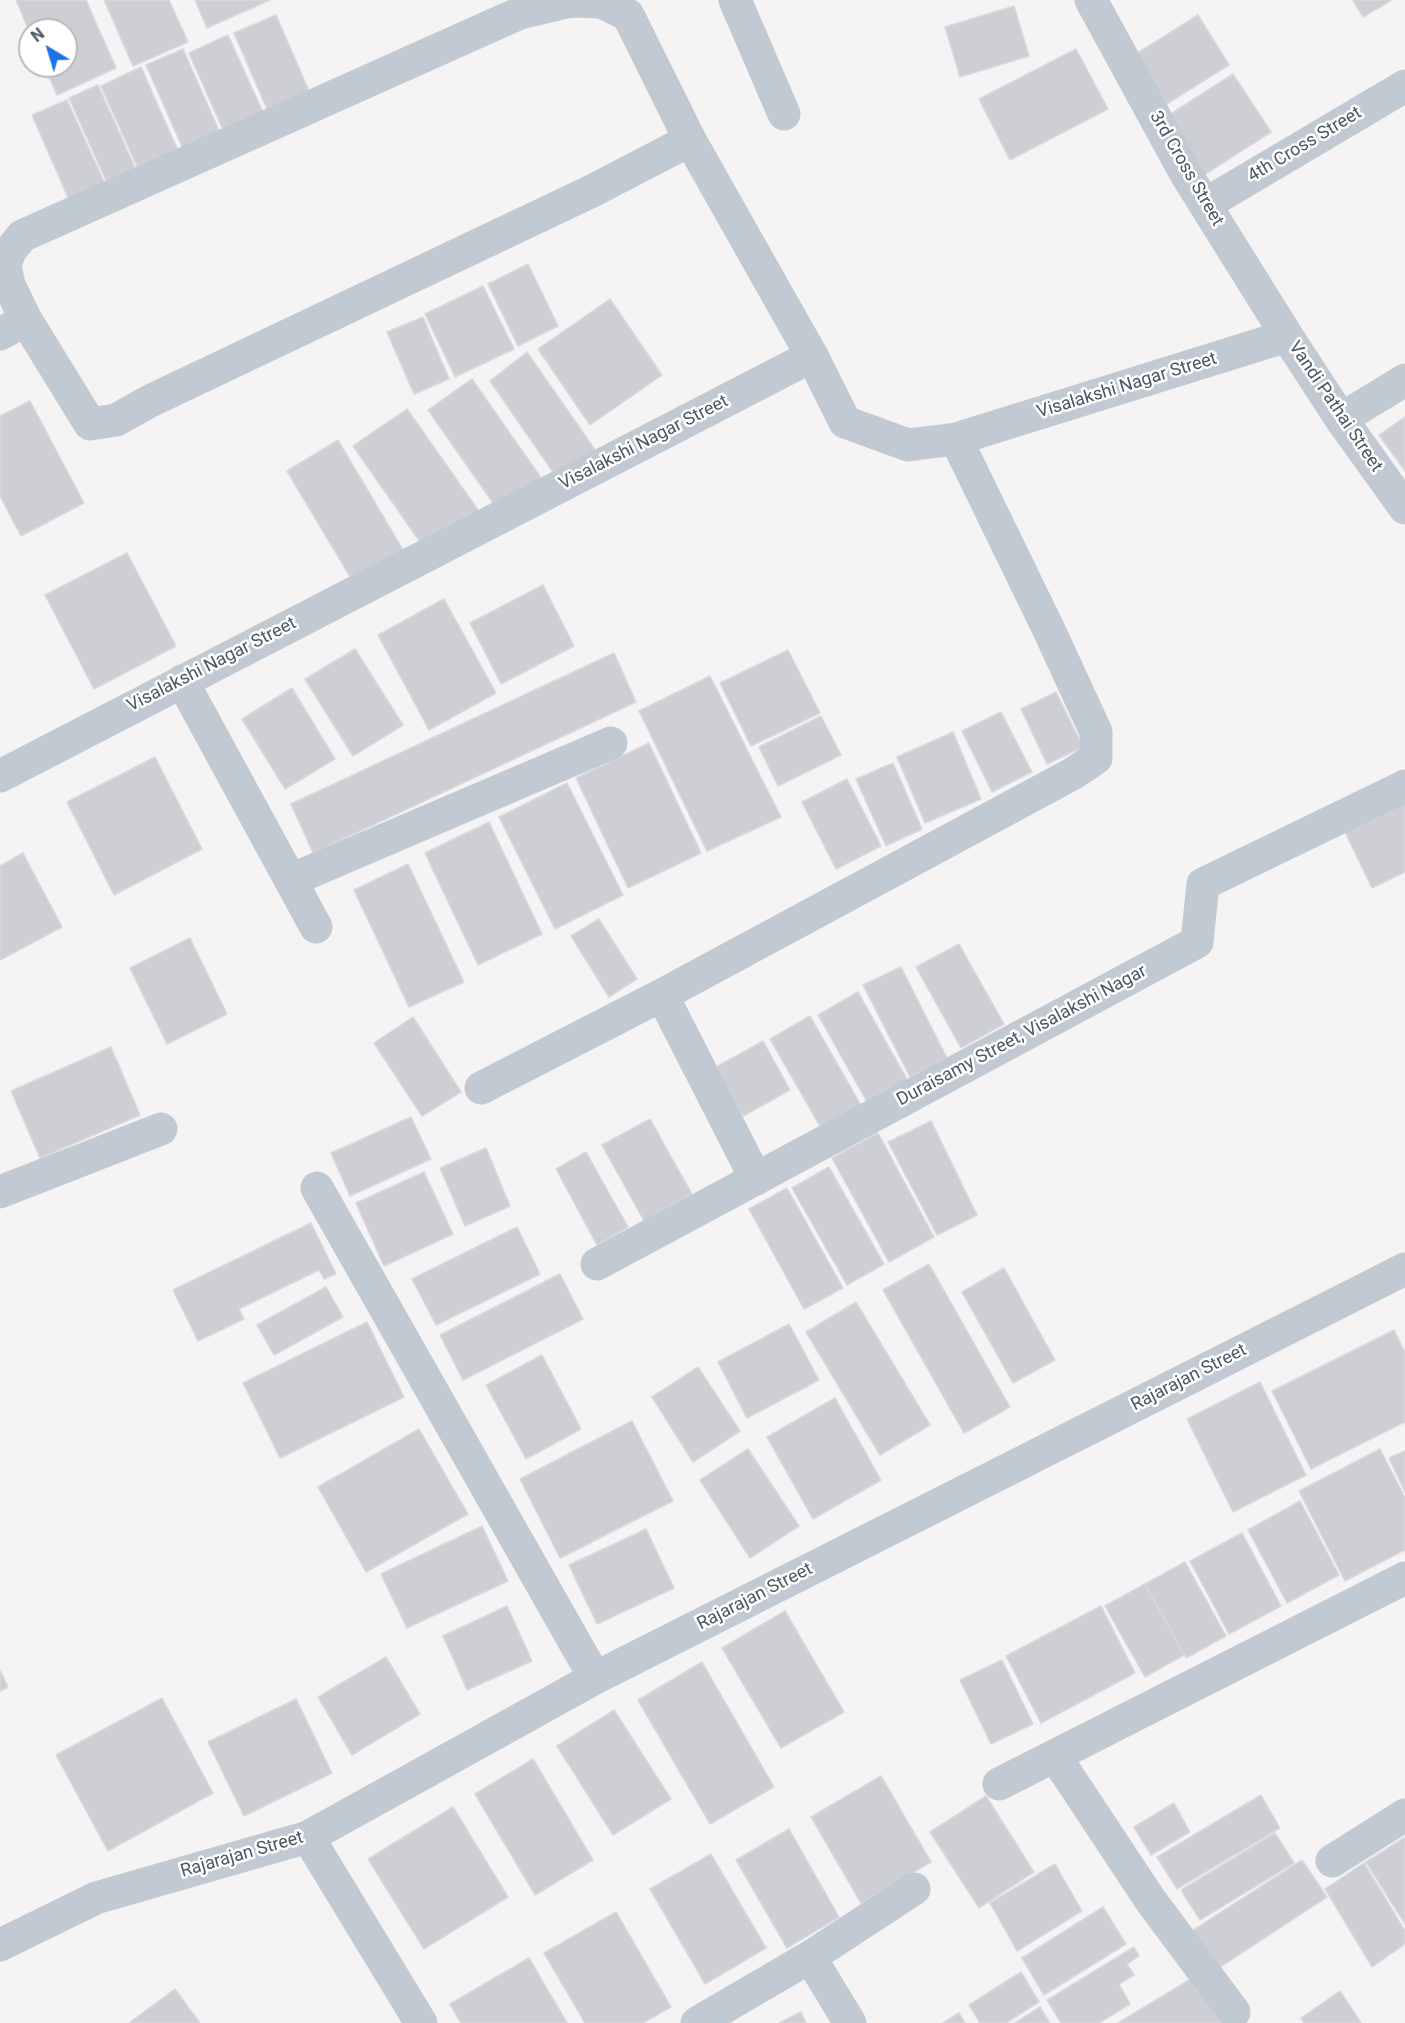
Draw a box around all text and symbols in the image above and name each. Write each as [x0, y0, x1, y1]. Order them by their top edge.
north arrow [18, 18, 78, 78]
text: N [28, 24, 48, 46]
street label: 4th Cross Street [1244, 103, 1366, 187]
street label: 3rd Cross Street [1144, 108, 1228, 230]
street label: Vandi Pathai Street [1283, 338, 1387, 476]
street label: Visalakshi Nagar Street [1035, 348, 1219, 424]
street label: Visalakshi Nagar Street [556, 391, 732, 495]
street label: Visalakshi Nagar Street [124, 613, 300, 717]
street label: Duraisamy Street, Visalakshi Nagar [893, 961, 1151, 1111]
street label: Rajarajan Street [1128, 1340, 1250, 1416]
street label: Rajarajan Street [694, 1559, 816, 1635]
street label: Rajarajan Street [178, 1827, 306, 1883]

